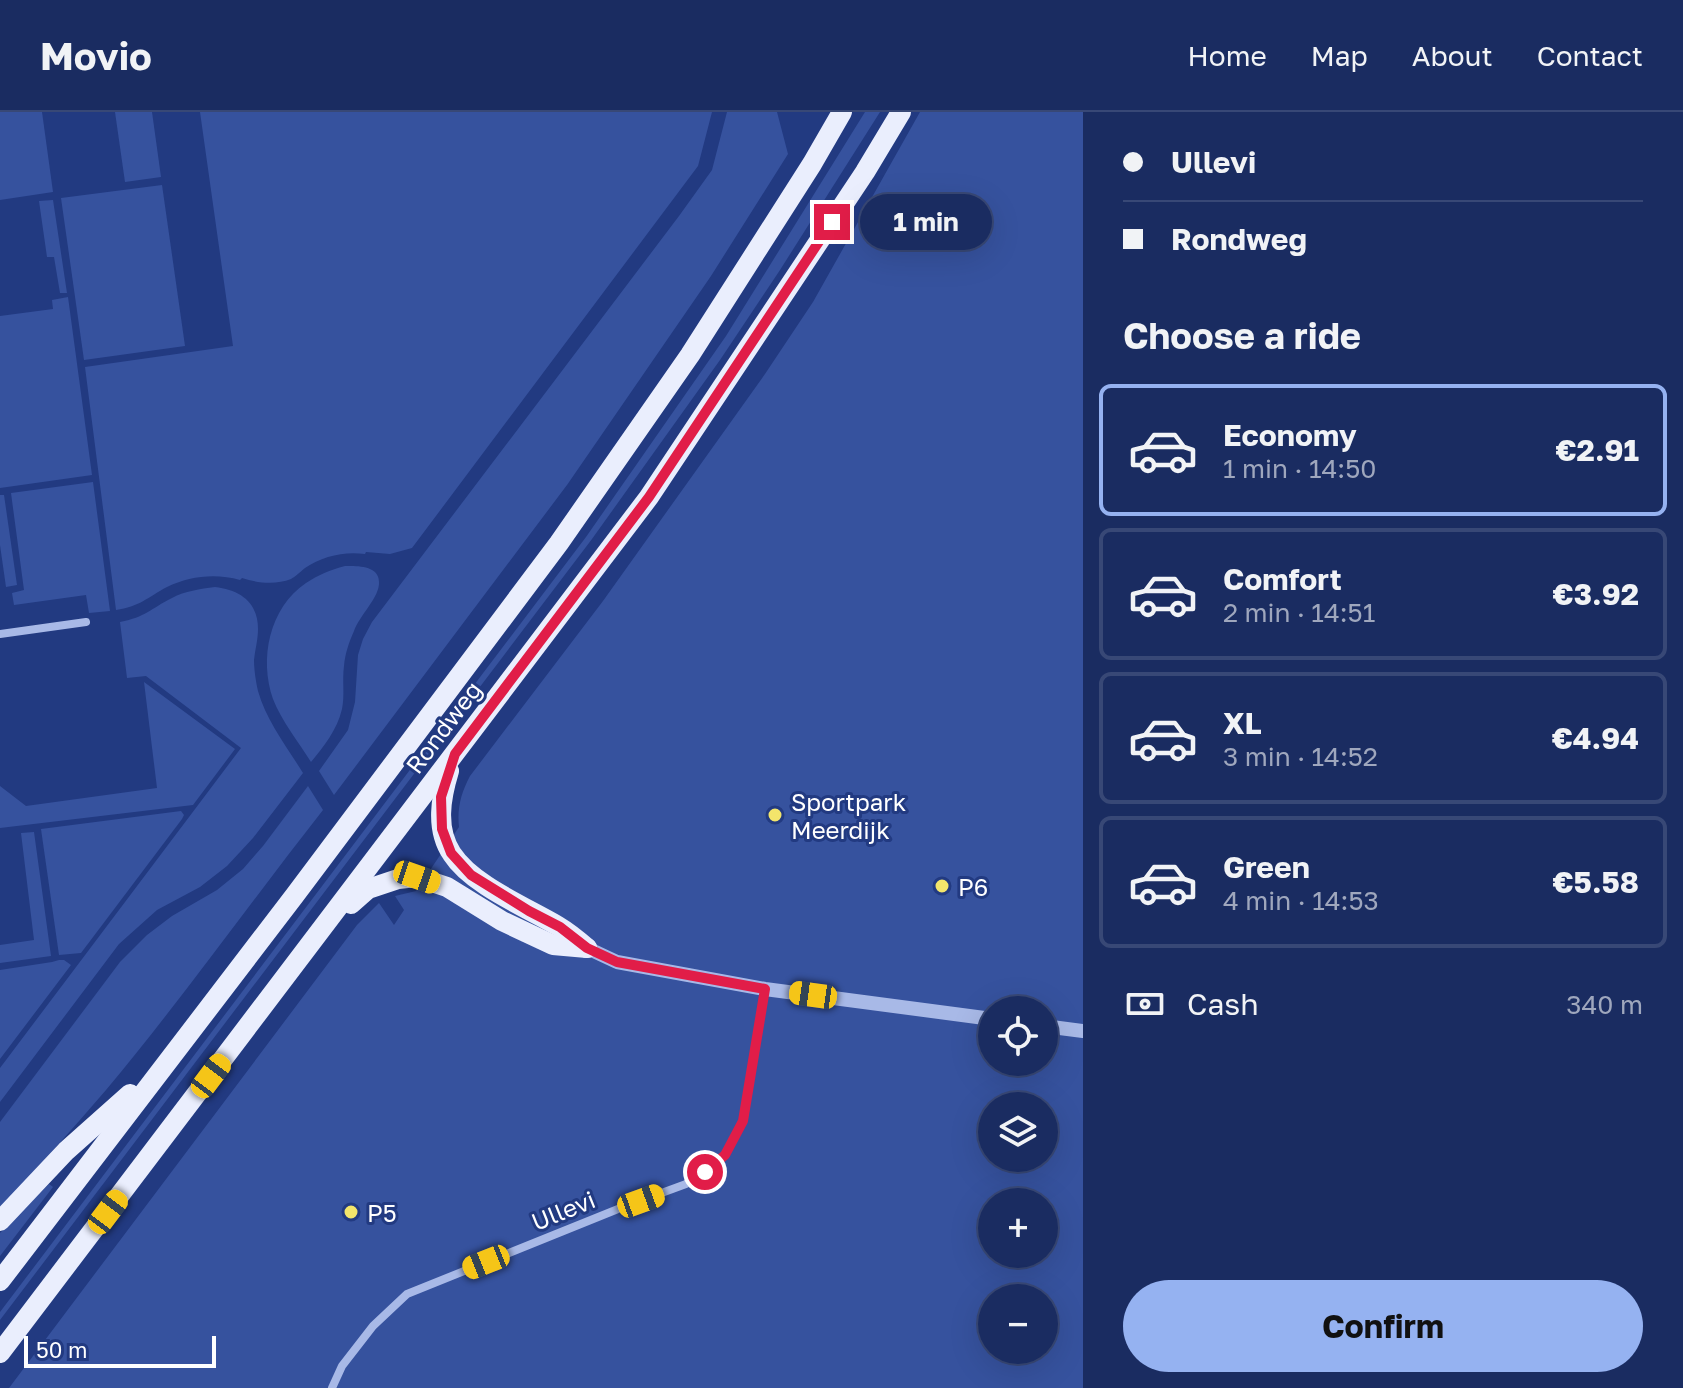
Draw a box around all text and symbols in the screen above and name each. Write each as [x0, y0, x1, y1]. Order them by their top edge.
text: Movio [40, 33, 152, 78]
text: Home [1188, 39, 1267, 72]
text: Map [1311, 39, 1368, 72]
text: About [1412, 39, 1493, 72]
text: Contact [1537, 39, 1643, 72]
text: Ullevi [1171, 144, 1256, 180]
callout: 1 min [860, 194, 992, 250]
route end [814, 204, 850, 240]
text: 1 min [893, 206, 959, 237]
text: Rondweg [1171, 221, 1307, 257]
text: Choose a ride [1123, 314, 1361, 357]
icon: car [1127, 414, 1199, 486]
text: Economy [1223, 417, 1357, 453]
text: €2.91 [1555, 432, 1639, 468]
text: 1 min · 14:50 [1223, 453, 1376, 484]
icon: car [1127, 558, 1199, 630]
text: Comfort [1223, 561, 1342, 597]
text: €3.92 [1553, 576, 1639, 612]
text: 2 min · 14:51 [1223, 597, 1375, 628]
street label: Rondweg [399, 675, 487, 779]
icon: car [1127, 702, 1199, 774]
text: XL [1223, 705, 1262, 741]
text: €4.94 [1552, 720, 1639, 756]
text: 3 min · 14:52 [1223, 741, 1378, 772]
place label: Sportpark Meerdijk [791, 787, 906, 844]
marker: Sportpark Meerdijk [766, 806, 784, 824]
icon: car [1127, 846, 1199, 918]
text: Green [1223, 849, 1310, 885]
car [390, 858, 444, 896]
text: €5.58 [1552, 864, 1639, 900]
place label: P6 [958, 872, 988, 901]
marker: P6 [933, 877, 951, 895]
text: 4 min · 14:53 [1223, 885, 1379, 916]
car [788, 980, 838, 1010]
icon: cash [1123, 982, 1167, 1026]
text: Cash [1187, 986, 1259, 1022]
text: 340 m [1566, 989, 1643, 1020]
map controls [978, 996, 1058, 1364]
button: locate [978, 996, 1058, 1076]
car [187, 1050, 235, 1102]
button: layers [978, 1092, 1058, 1172]
route start [687, 1154, 723, 1190]
car [614, 1182, 668, 1220]
street label: Ullevi [527, 1184, 599, 1236]
car [84, 1186, 132, 1238]
button: + [978, 1188, 1058, 1268]
place label: P5 [367, 1198, 397, 1227]
marker: P5 [342, 1203, 360, 1221]
car [459, 1242, 513, 1282]
button: Confirm [1123, 1280, 1643, 1372]
button: − [978, 1284, 1058, 1364]
scale bar [24, 1332, 216, 1368]
text: 50 m [36, 1336, 87, 1363]

